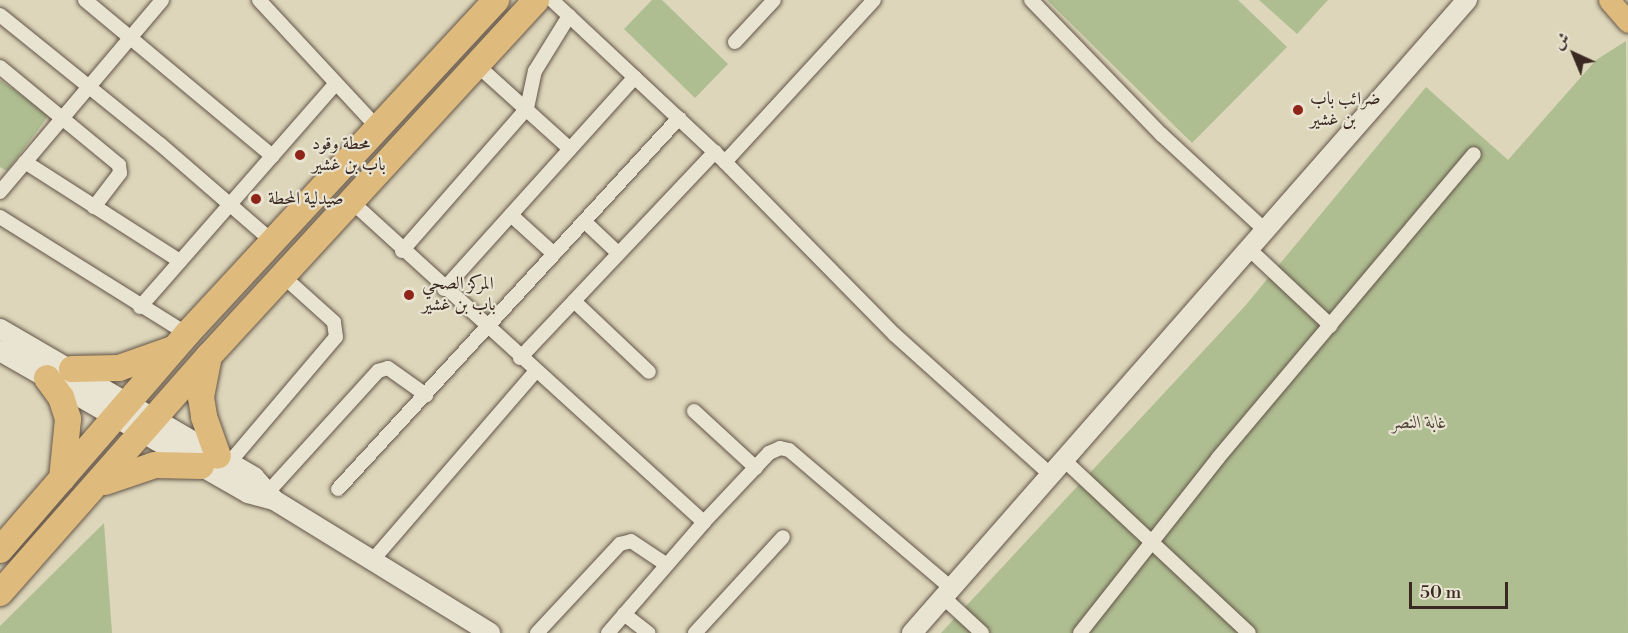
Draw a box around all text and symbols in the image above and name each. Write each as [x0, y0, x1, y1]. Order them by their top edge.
north arrow [1544, 24, 1604, 84]
text: ش [1549, 28, 1574, 54]
place label: ضرائب باب بن غشير [1310, 89, 1381, 132]
marker: ضرائب باب بن غشير [1291, 103, 1305, 117]
place label: محطة وقود باب بن غشير [312, 134, 386, 176]
marker: محطة وقود باب بن غشير [293, 148, 307, 162]
place label: صيدلية المحطة [268, 188, 344, 210]
marker: صيدلية المحطة [249, 192, 263, 206]
place label: المركز الصحي باب بن غشير [422, 274, 496, 316]
marker: المركز الصحي باب بن غشير [400, 286, 418, 304]
park label: غابة النصر [1391, 412, 1447, 434]
scale bar [1412, 570, 1511, 608]
text: 50 m [1420, 581, 1461, 604]

